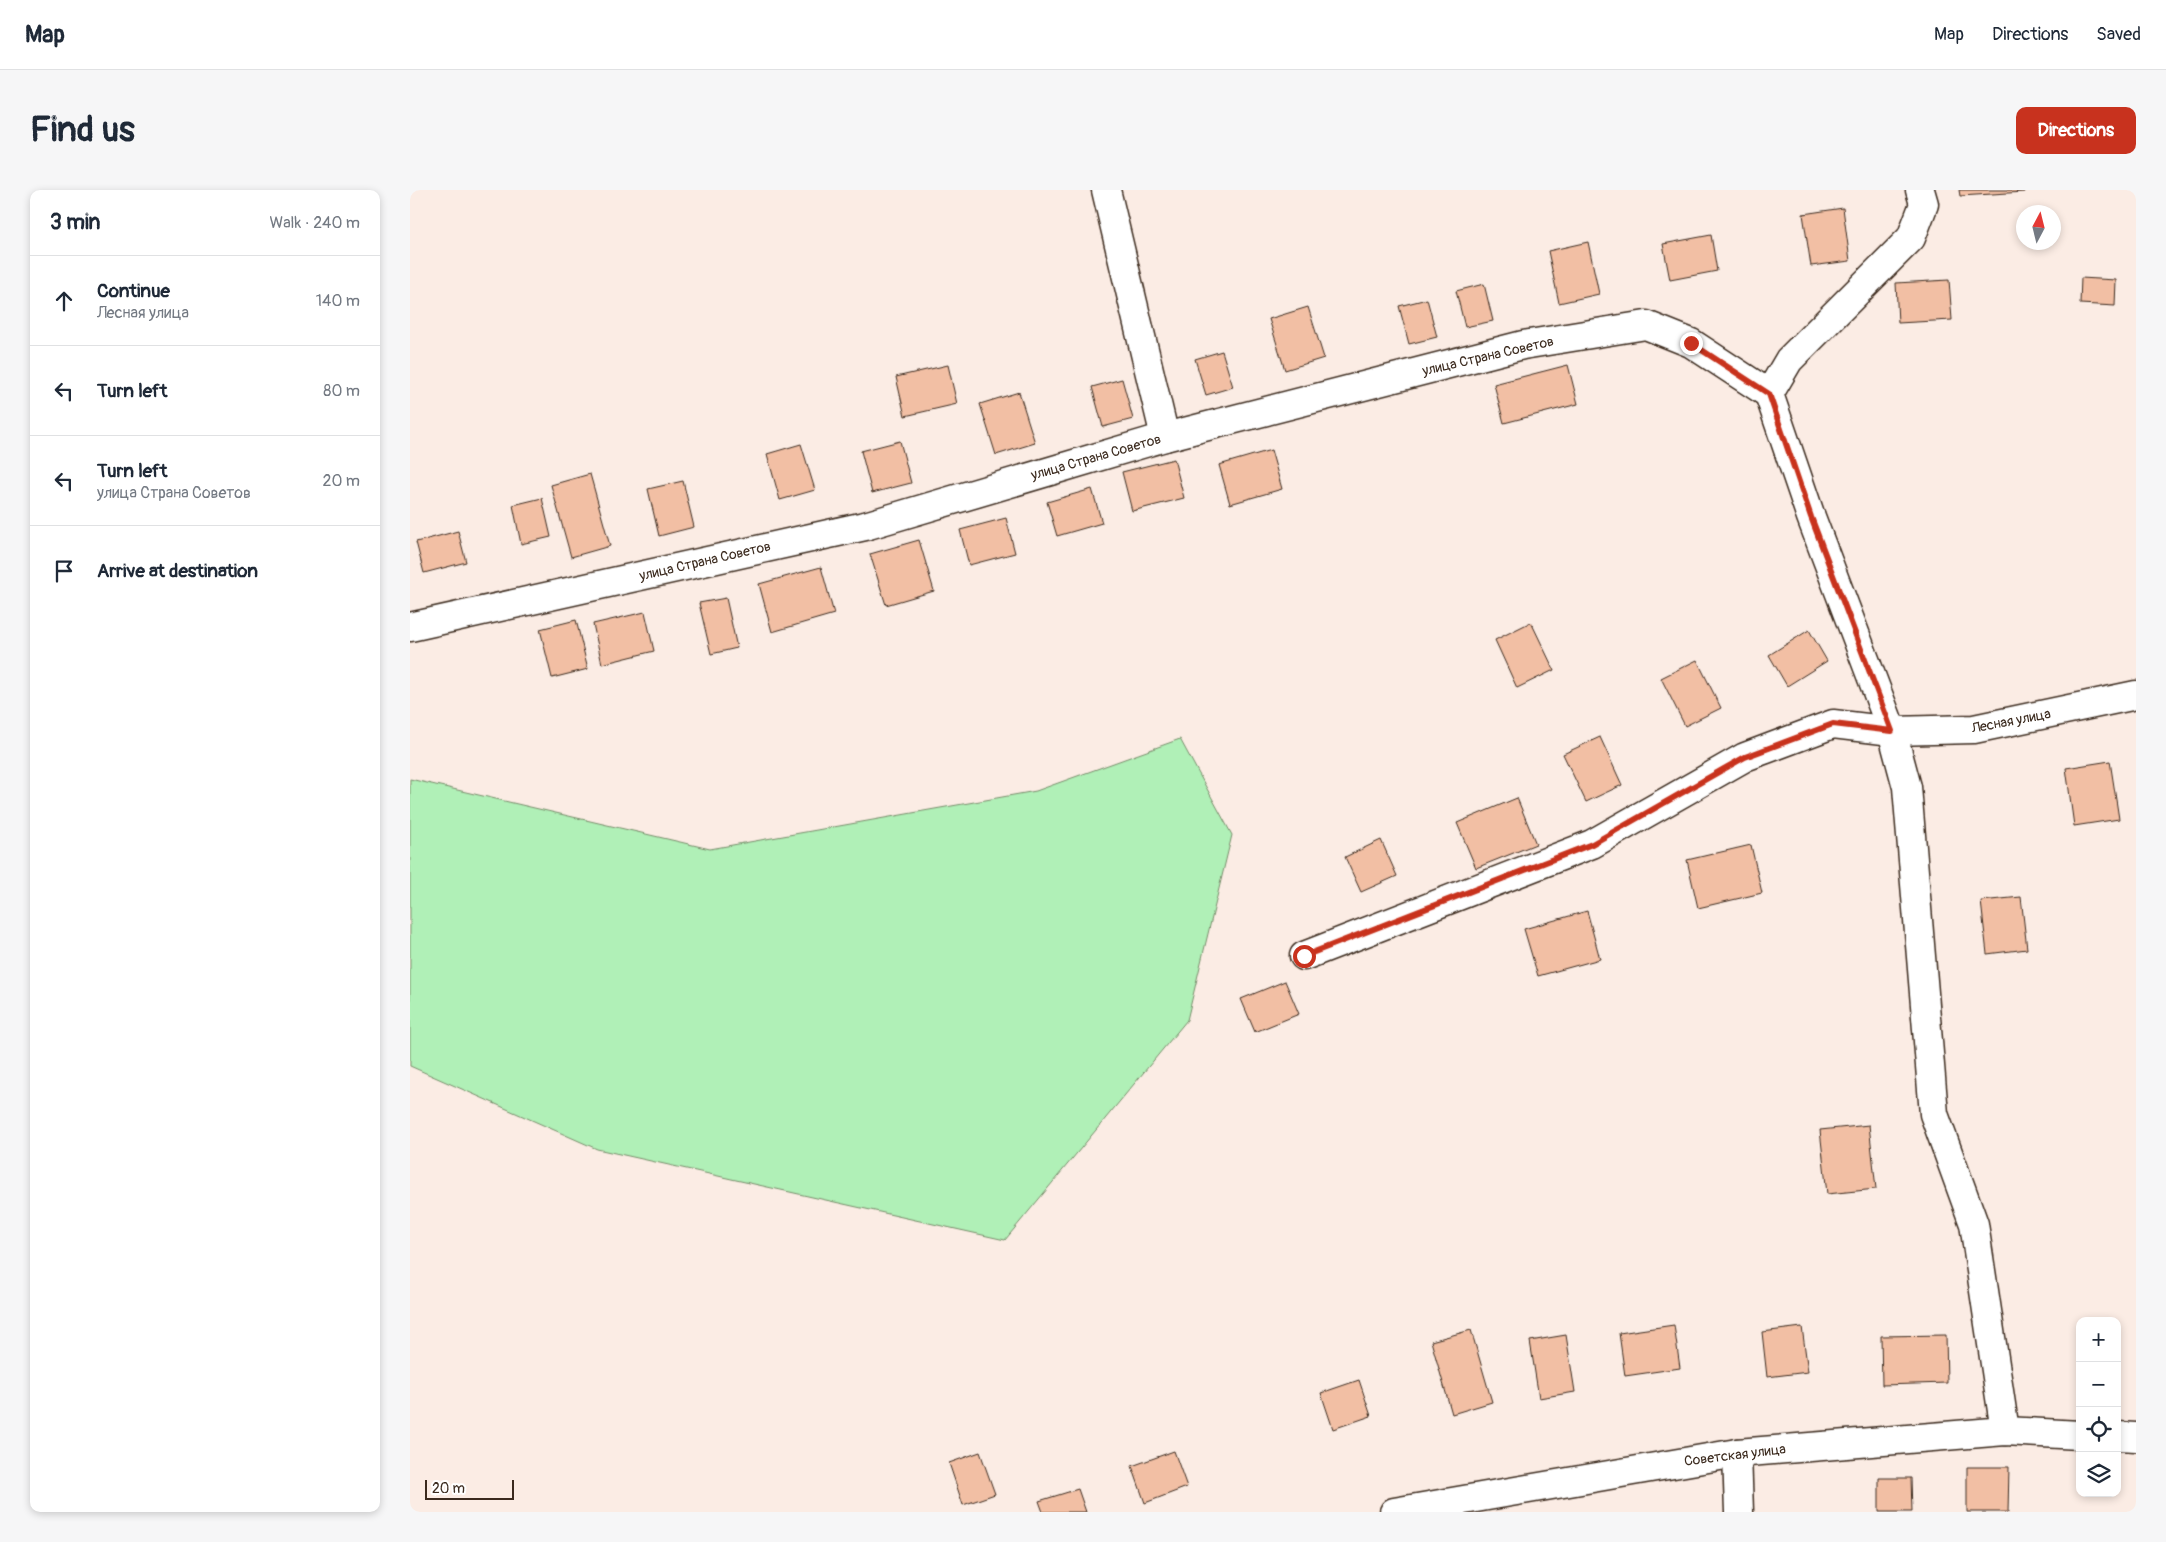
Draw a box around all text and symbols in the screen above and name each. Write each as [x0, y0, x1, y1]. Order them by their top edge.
text: Map [25, 20, 65, 49]
text: Map [1934, 23, 1964, 46]
text: Directions [1992, 23, 2068, 46]
text: Saved [2096, 23, 2141, 46]
button: Directions [2016, 107, 2136, 154]
text: Find us [30, 108, 135, 152]
north arrow [2016, 205, 2061, 250]
text: 3 min [50, 209, 100, 236]
text: Walk · 240 m [269, 213, 360, 233]
text: Continue [97, 279, 170, 303]
icon: ahead [50, 287, 78, 315]
text: 140 m [316, 291, 360, 311]
text: Лесная улица [97, 303, 189, 323]
route end [1680, 332, 1703, 355]
street label: улица Страна Советов [1420, 333, 1556, 380]
icon: left [50, 377, 78, 405]
text: Turn left [97, 379, 167, 403]
text: 80 m [323, 381, 360, 401]
street label: улица Страна Советов [1028, 430, 1163, 484]
text: Turn left [97, 459, 167, 483]
icon: left [50, 467, 78, 495]
text: 20 m [322, 471, 360, 491]
text: улица Страна Советов [97, 483, 251, 503]
street label: улица Страна Советов [637, 538, 773, 585]
icon: arrive [50, 557, 78, 585]
text: Arrive at destination [97, 559, 258, 583]
street label: Лесная улица [1969, 705, 2052, 737]
route start [1293, 945, 1316, 968]
map controls [2076, 1317, 2121, 1497]
button: + [2076, 1317, 2121, 1362]
button: − [2076, 1362, 2121, 1407]
button: locate [2076, 1407, 2121, 1452]
street label: Советская улица [1683, 1440, 1787, 1470]
button: layers [2076, 1452, 2121, 1497]
scale bar [425, 1477, 514, 1500]
text: 20 m [432, 1480, 465, 1497]

